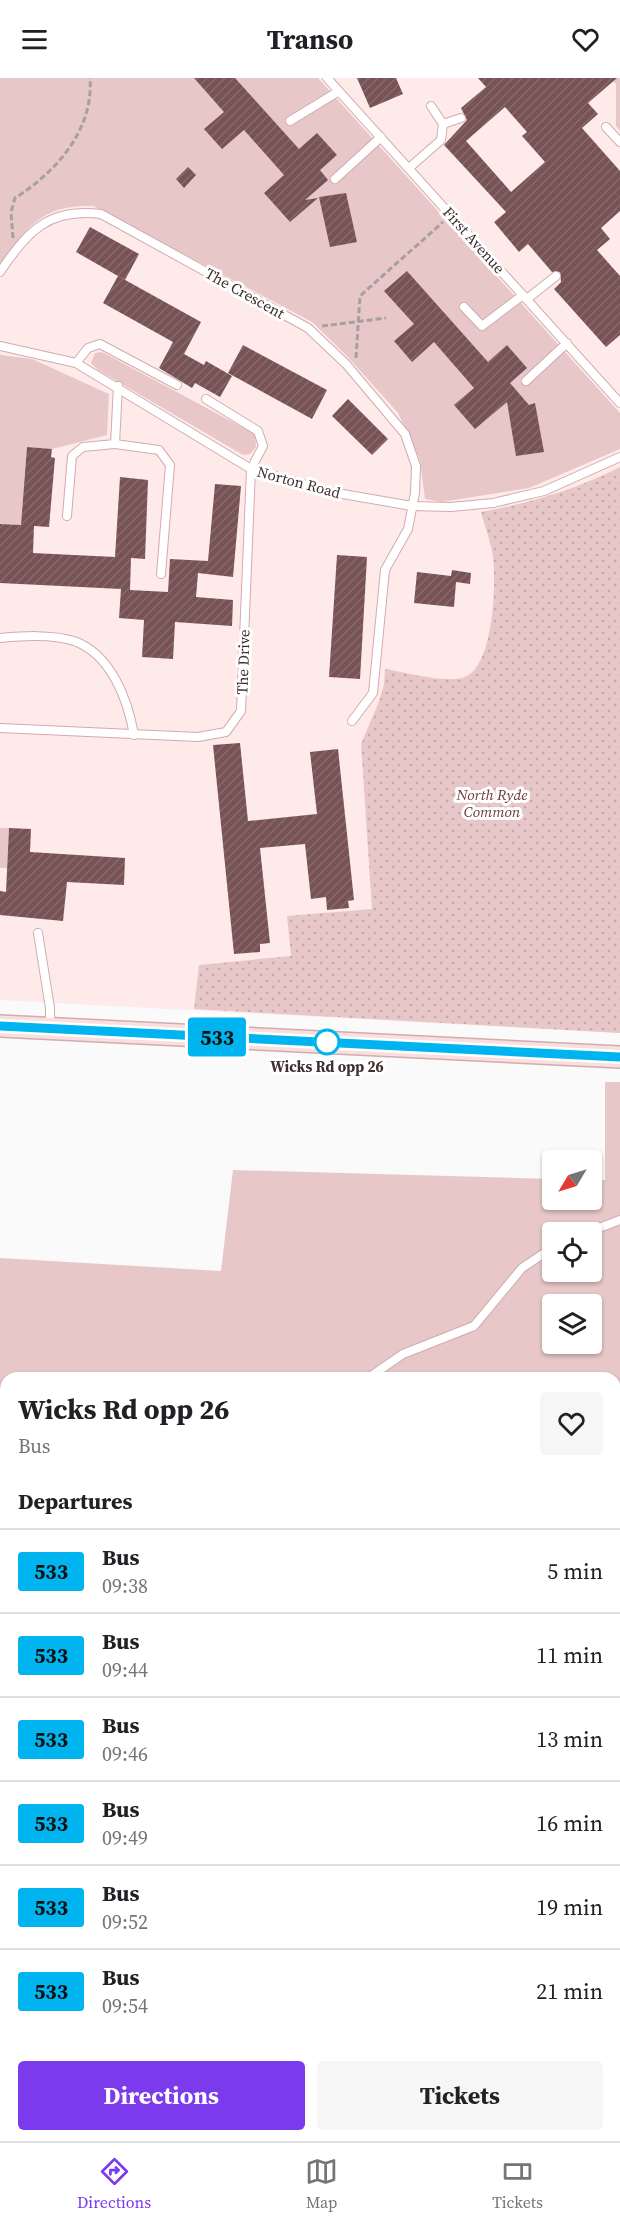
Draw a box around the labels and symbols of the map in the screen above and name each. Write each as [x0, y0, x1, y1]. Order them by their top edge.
street label: First Avenue [438, 202, 510, 278]
street label: The Crescent [201, 263, 289, 324]
street label: Norton Road [255, 461, 343, 503]
street label: The Drive [231, 629, 255, 695]
park label: North Ryde Common [456, 784, 527, 822]
line badge: 533 [182, 1018, 252, 1056]
marker: Wicks Rd opp 26 [314, 1029, 340, 1055]
place label: Wicks Rd opp 26 [270, 1056, 384, 1077]
north arrow [542, 1150, 602, 1210]

